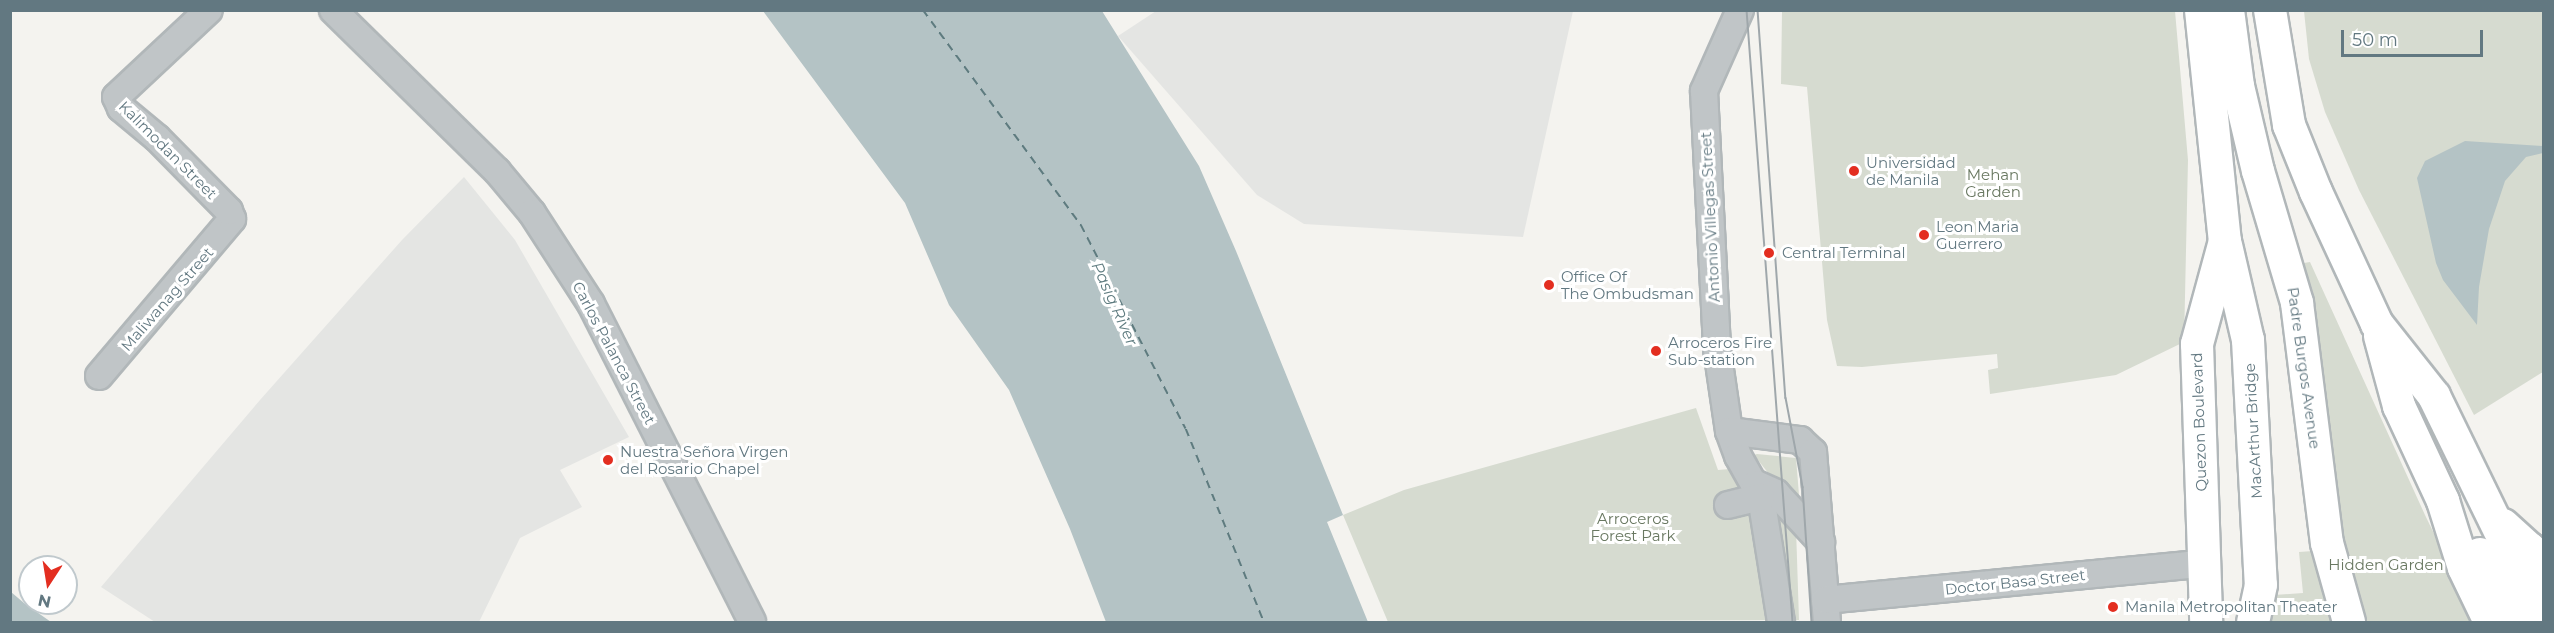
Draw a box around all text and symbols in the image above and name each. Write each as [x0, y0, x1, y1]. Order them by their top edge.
scale bar [2344, 18, 2486, 56]
text: 50 m [2352, 29, 2398, 51]
street label: Kalimodan Street [115, 97, 221, 203]
street label: Antonio Villegas Street [1697, 131, 1723, 303]
place label: Universidad de Manila [1866, 153, 1956, 188]
marker: Universidad de Manila [1847, 164, 1861, 178]
park label: Mehan Garden [1965, 165, 2021, 200]
place label: Leon Maria Guerrero [1936, 217, 2019, 252]
marker: Leon Maria Guerrero [1917, 228, 1931, 242]
street label: Maliwanag Street [117, 243, 217, 355]
marker: Central Terminal [1760, 244, 1778, 262]
place label: Central Terminal [1782, 244, 1906, 262]
water label: Pasig River [1087, 259, 1141, 349]
place label: Office Of The Ombudsman [1561, 267, 1694, 302]
marker: Office Of The Ombudsman [1542, 278, 1556, 292]
street label: Carlos Palanca Street [569, 279, 659, 427]
street label: Padre Burgos Avenue [2284, 286, 2324, 450]
place label: Arroceros Fire Sub-station [1668, 333, 1772, 368]
marker: Arroceros Fire Sub-station [1649, 344, 1663, 358]
street label: Quezon Boulevard [2188, 352, 2210, 492]
street label: MacArthur Bridge [2240, 363, 2266, 499]
place label: Nuestra Señora Virgen del Rosario Chapel [620, 442, 788, 477]
marker: Nuestra Señora Virgen del Rosario Chapel [601, 453, 615, 467]
park label: Arroceros Forest Park [1590, 509, 1676, 544]
north arrow [18, 555, 78, 615]
park label: Hidden Garden [2328, 556, 2444, 574]
street label: Doctor Basa Street [1944, 566, 2086, 598]
text: N [36, 591, 53, 612]
place label: Manila Metropolitan Theater [2125, 598, 2337, 616]
marker: Manila Metropolitan Theater [2106, 600, 2120, 614]

